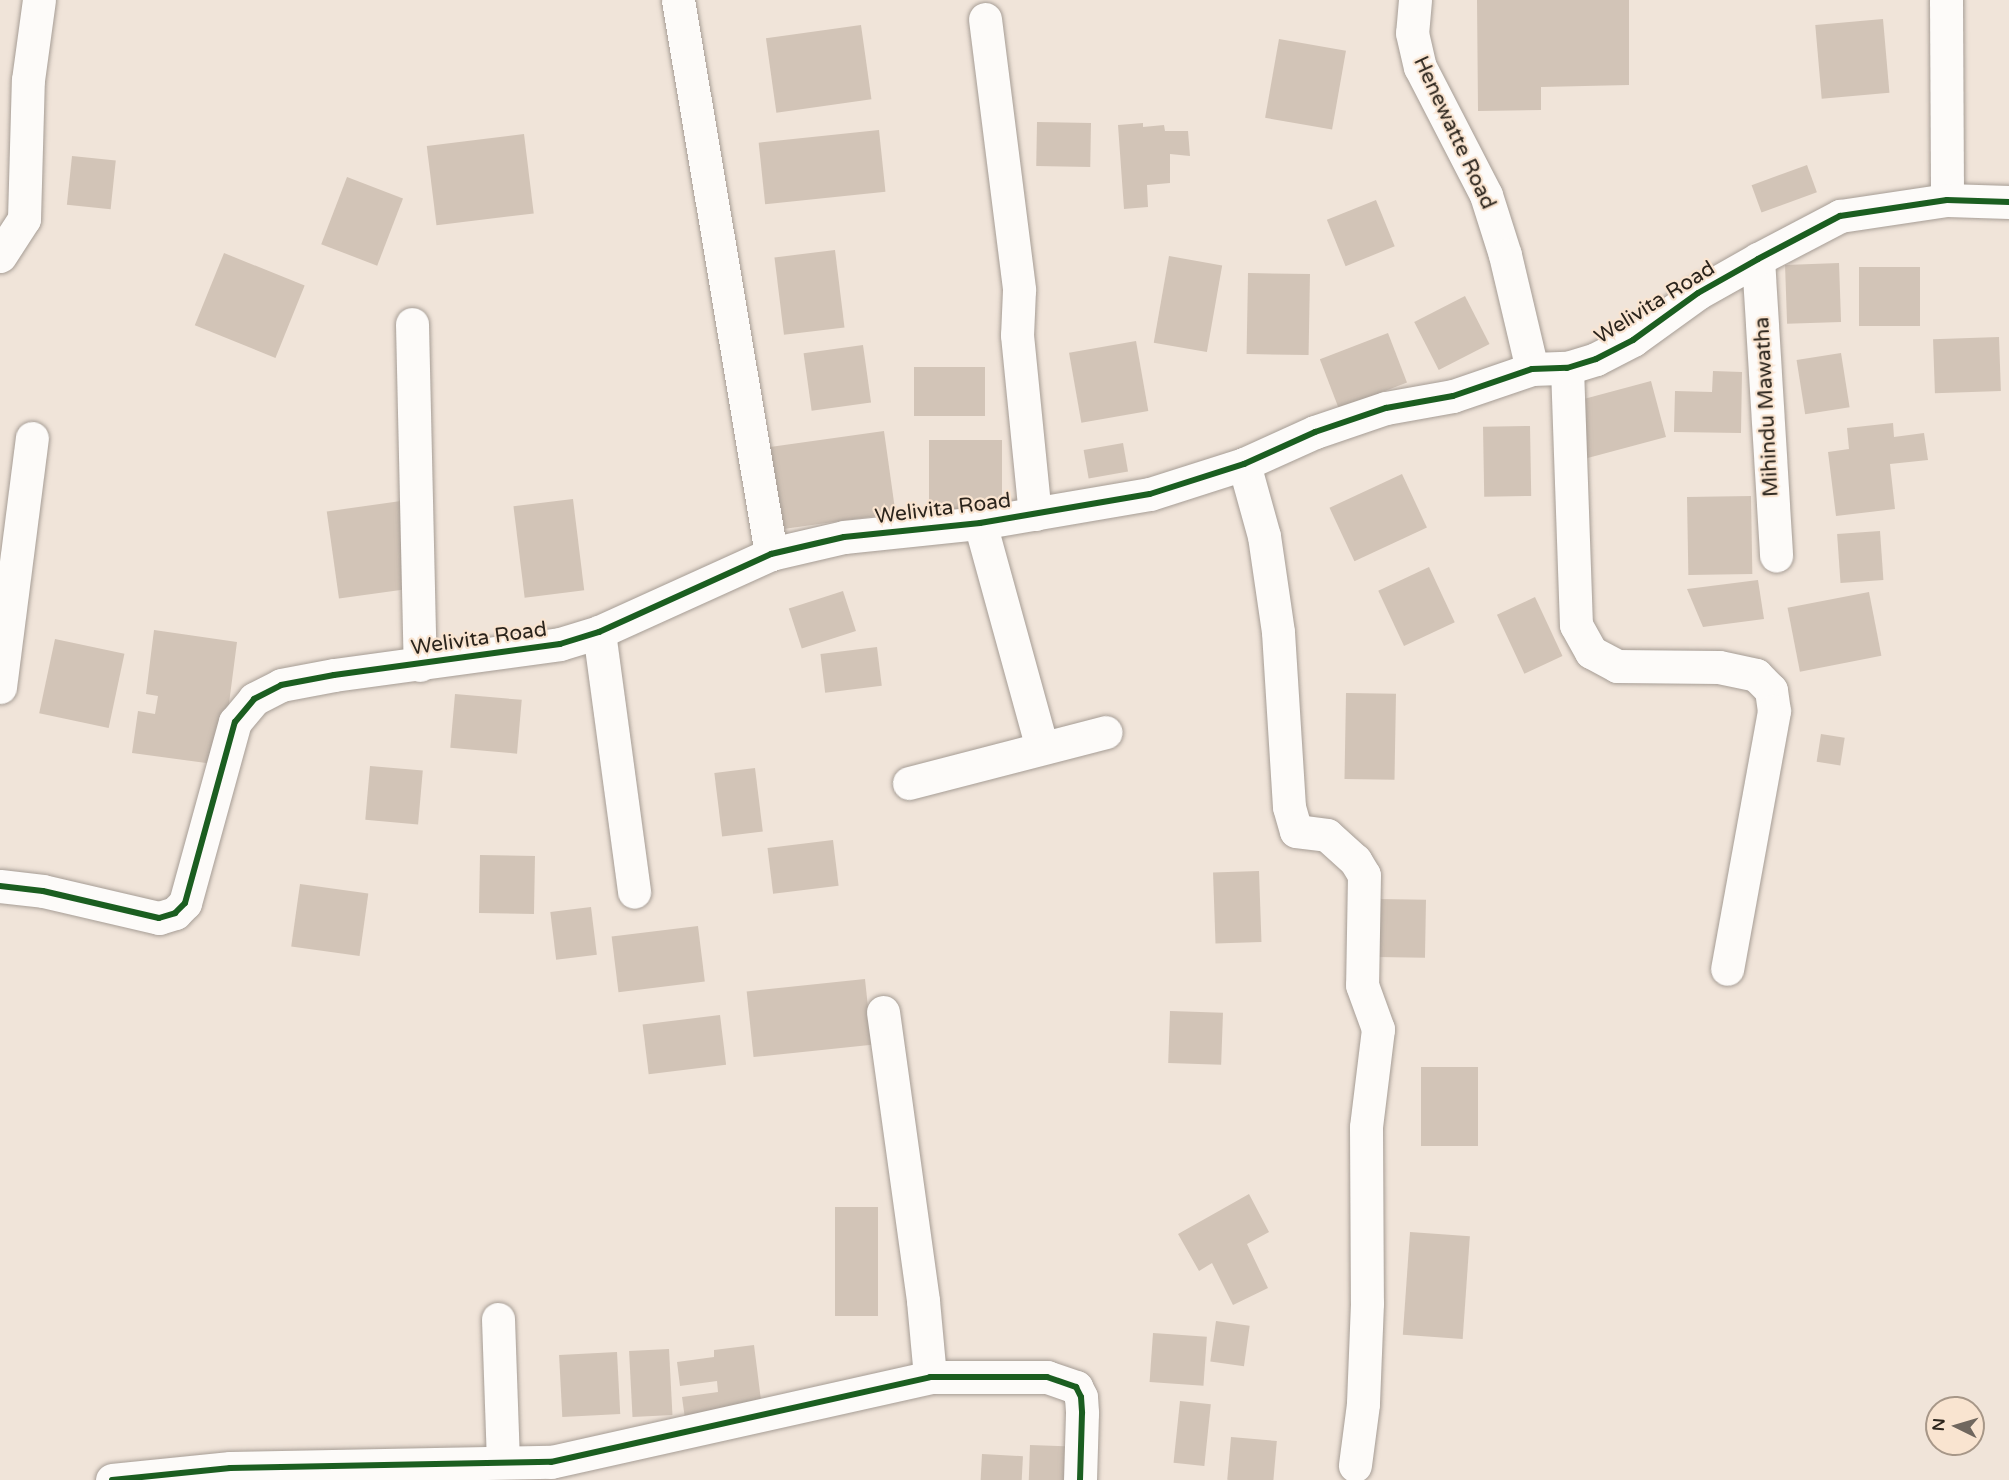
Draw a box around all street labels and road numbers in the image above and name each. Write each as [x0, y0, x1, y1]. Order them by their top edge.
street label: Henewatte Road [1407, 52, 1501, 214]
street label: Welivita Road [1590, 256, 1720, 350]
street label: Mihindu Mawatha [1750, 316, 1784, 498]
street label: Welivita Road [873, 488, 1013, 530]
street label: Welivita Road [409, 617, 549, 661]

